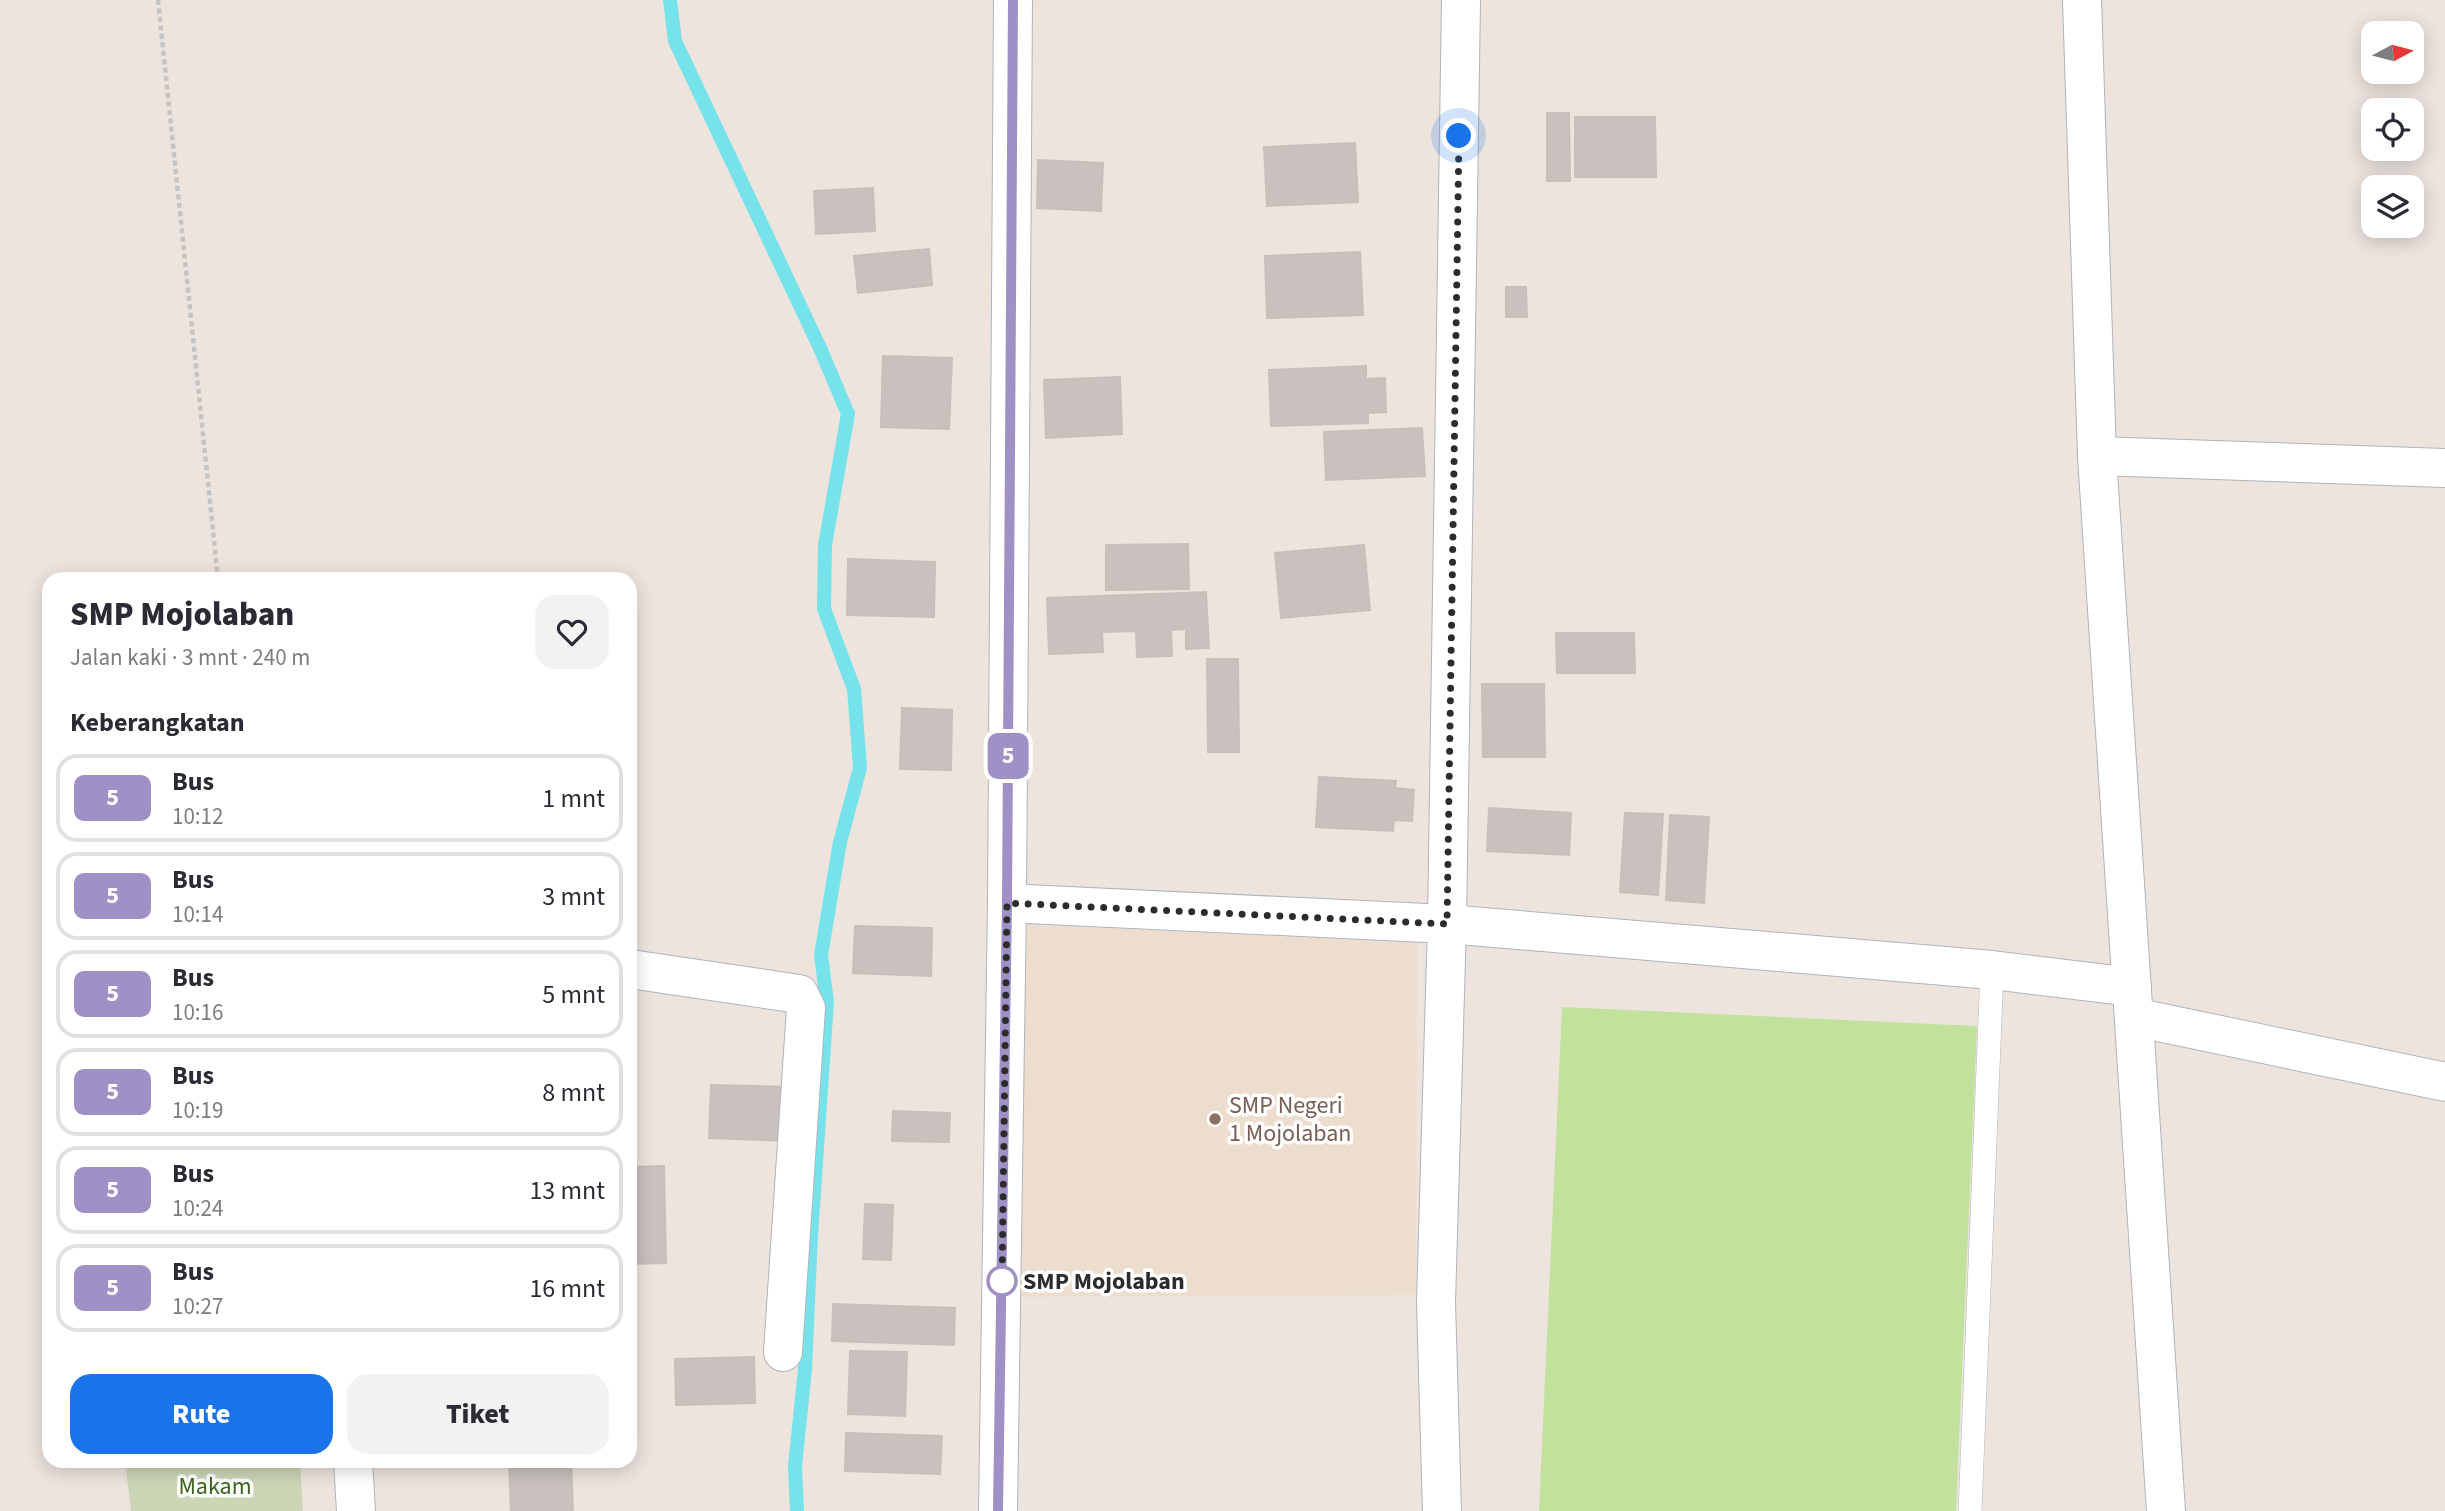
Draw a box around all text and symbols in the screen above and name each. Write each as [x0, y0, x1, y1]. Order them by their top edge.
north arrow [2361, 21, 2424, 84]
map controls [2361, 21, 2424, 238]
button: locate [2361, 98, 2424, 161]
your location [1441, 118, 1476, 153]
button: layers [2361, 175, 2424, 238]
text: SMP Mojolaban [70, 591, 294, 638]
button: heart [535, 595, 609, 669]
text: Jalan kaki · 3 mnt · 240 m [70, 641, 310, 674]
text: Keberangkatan [70, 704, 245, 741]
line badge: 5 [985, 733, 1031, 779]
text: 5 [1002, 738, 1014, 773]
text: Bus [172, 763, 214, 800]
text: 5 [106, 780, 119, 815]
text: 1 mnt [542, 780, 605, 817]
text: 10:12 [172, 800, 223, 833]
text: Bus [172, 861, 214, 898]
text: 5 [106, 878, 119, 913]
text: 3 mnt [542, 878, 605, 915]
text: 10:14 [172, 898, 223, 931]
text: Bus [172, 959, 214, 996]
text: 5 [106, 976, 119, 1011]
text: 5 mnt [542, 976, 605, 1013]
text: 10:16 [172, 996, 223, 1029]
text: Bus [172, 1057, 214, 1094]
text: 5 [106, 1074, 119, 1109]
text: 8 mnt [542, 1074, 605, 1111]
place label: SMP Negeri 1 Mojolaban [1229, 1088, 1352, 1151]
text: 10:19 [172, 1094, 223, 1127]
marker: SMP Negeri 1 Mojolaban [1207, 1111, 1223, 1127]
text: Bus [172, 1155, 214, 1192]
text: 5 [106, 1172, 119, 1207]
text: 13 mnt [529, 1172, 605, 1209]
text: 10:24 [172, 1192, 223, 1225]
text: Bus [172, 1253, 214, 1290]
place label: SMP Mojolaban [1023, 1264, 1185, 1299]
marker: SMP Mojolaban [987, 1266, 1017, 1296]
text: 5 [106, 1270, 119, 1305]
text: 16 mnt [529, 1270, 605, 1307]
text: 10:27 [172, 1290, 223, 1323]
button: Rute [70, 1374, 333, 1454]
button: Tiket [347, 1374, 609, 1454]
park label: Makam [178, 1469, 252, 1504]

